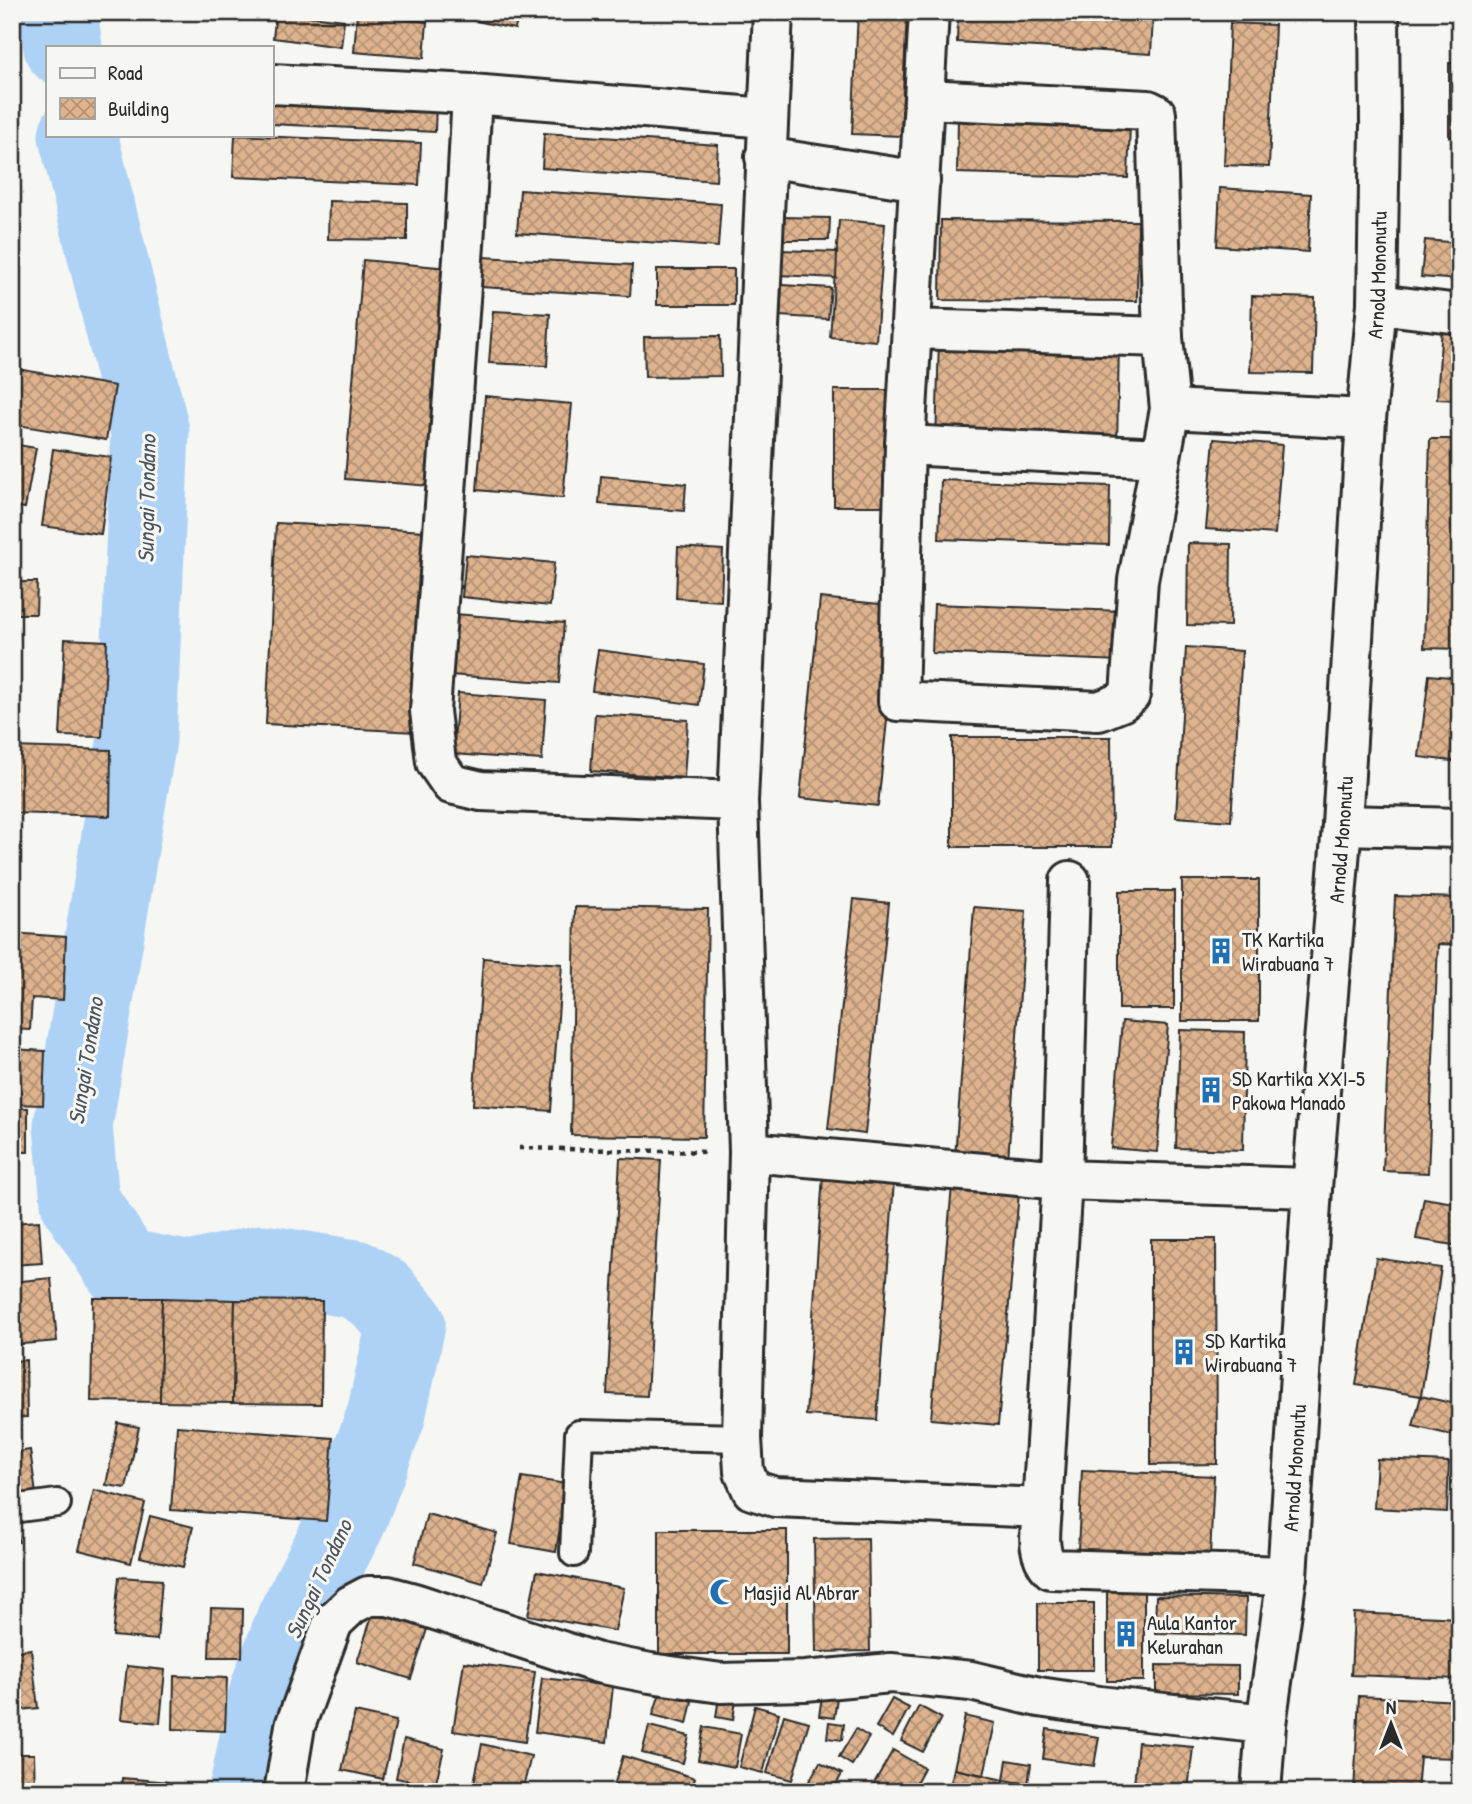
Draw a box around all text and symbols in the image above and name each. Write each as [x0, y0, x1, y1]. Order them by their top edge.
legend [46, 46, 273, 136]
text: Road [108, 58, 142, 87]
text: Building [108, 94, 169, 123]
street label: Arnold Mononutu [1359, 210, 1393, 340]
water label: Sungai Tondano [129, 433, 164, 563]
street label: Arnold Mononutu [1321, 775, 1359, 904]
place label: TK Kartika Wirabuana 7 [1242, 925, 1334, 978]
building icon: TK Kartika Wirabuana 7 [1206, 936, 1236, 966]
water label: Sungai Tondano [60, 994, 112, 1127]
place label: SD Kartika XXI-5 Pakowa Manado [1232, 1064, 1365, 1117]
building icon: SD Kartika XXI-5 Pakowa Manado [1196, 1075, 1226, 1105]
place label: SD Kartika Wirabuana 7 [1205, 1326, 1297, 1379]
building icon: SD Kartika Wirabuana 7 [1169, 1337, 1199, 1367]
street label: Arnold Mononutu [1275, 1403, 1313, 1532]
water label: Sungai Tondano [277, 1513, 361, 1644]
mosque icon: Masjid Al Abrar [708, 1577, 738, 1607]
place label: Masjid Al Abrar [744, 1578, 859, 1607]
place label: Aula Kantor Kelurahan [1147, 1608, 1237, 1661]
building icon: Aula Kantor Kelurahan [1111, 1619, 1141, 1649]
north arrow [1356, 1688, 1426, 1758]
text: N [1386, 1694, 1396, 1720]

